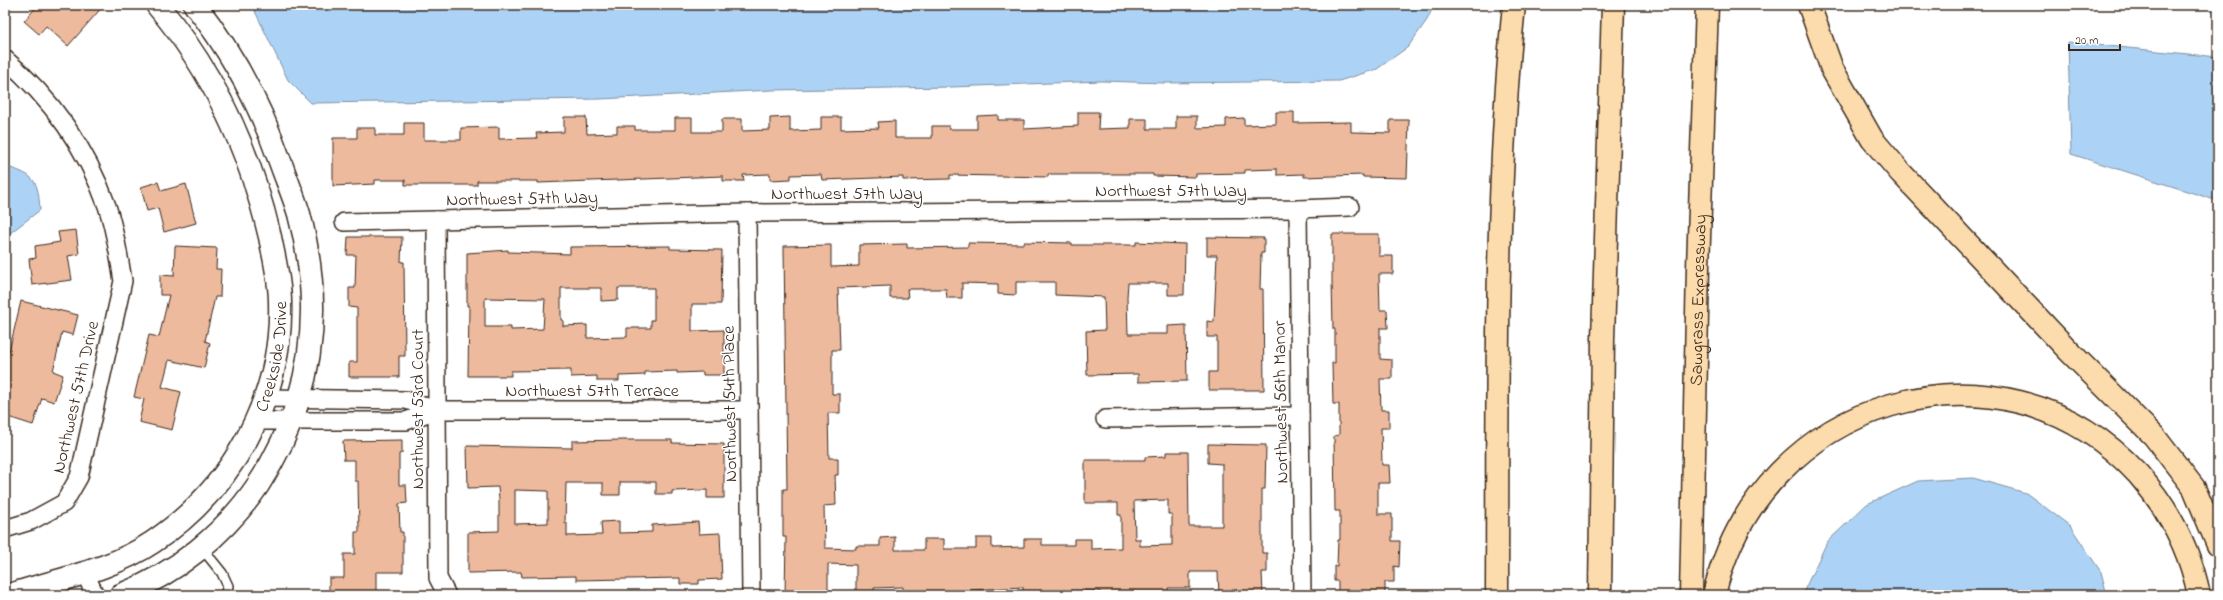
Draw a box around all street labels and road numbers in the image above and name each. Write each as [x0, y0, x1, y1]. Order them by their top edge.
street label: Northwest 57th Way [1095, 179, 1247, 205]
street label: Northwest 57th Way [771, 182, 923, 208]
street label: Northwest 57th Way [446, 186, 598, 214]
street label: Sawgrass Expressway [1684, 214, 1715, 386]
street label: Creekside Drive [250, 300, 295, 416]
street label: Northwest 57th Drive [47, 318, 107, 476]
street label: Northwest 56th Manor [1268, 320, 1296, 484]
street label: Northwest 54th Place [717, 325, 745, 482]
street label: Northwest 53rd Court [406, 329, 432, 489]
street label: Northwest 57th Terrace [505, 379, 680, 405]

